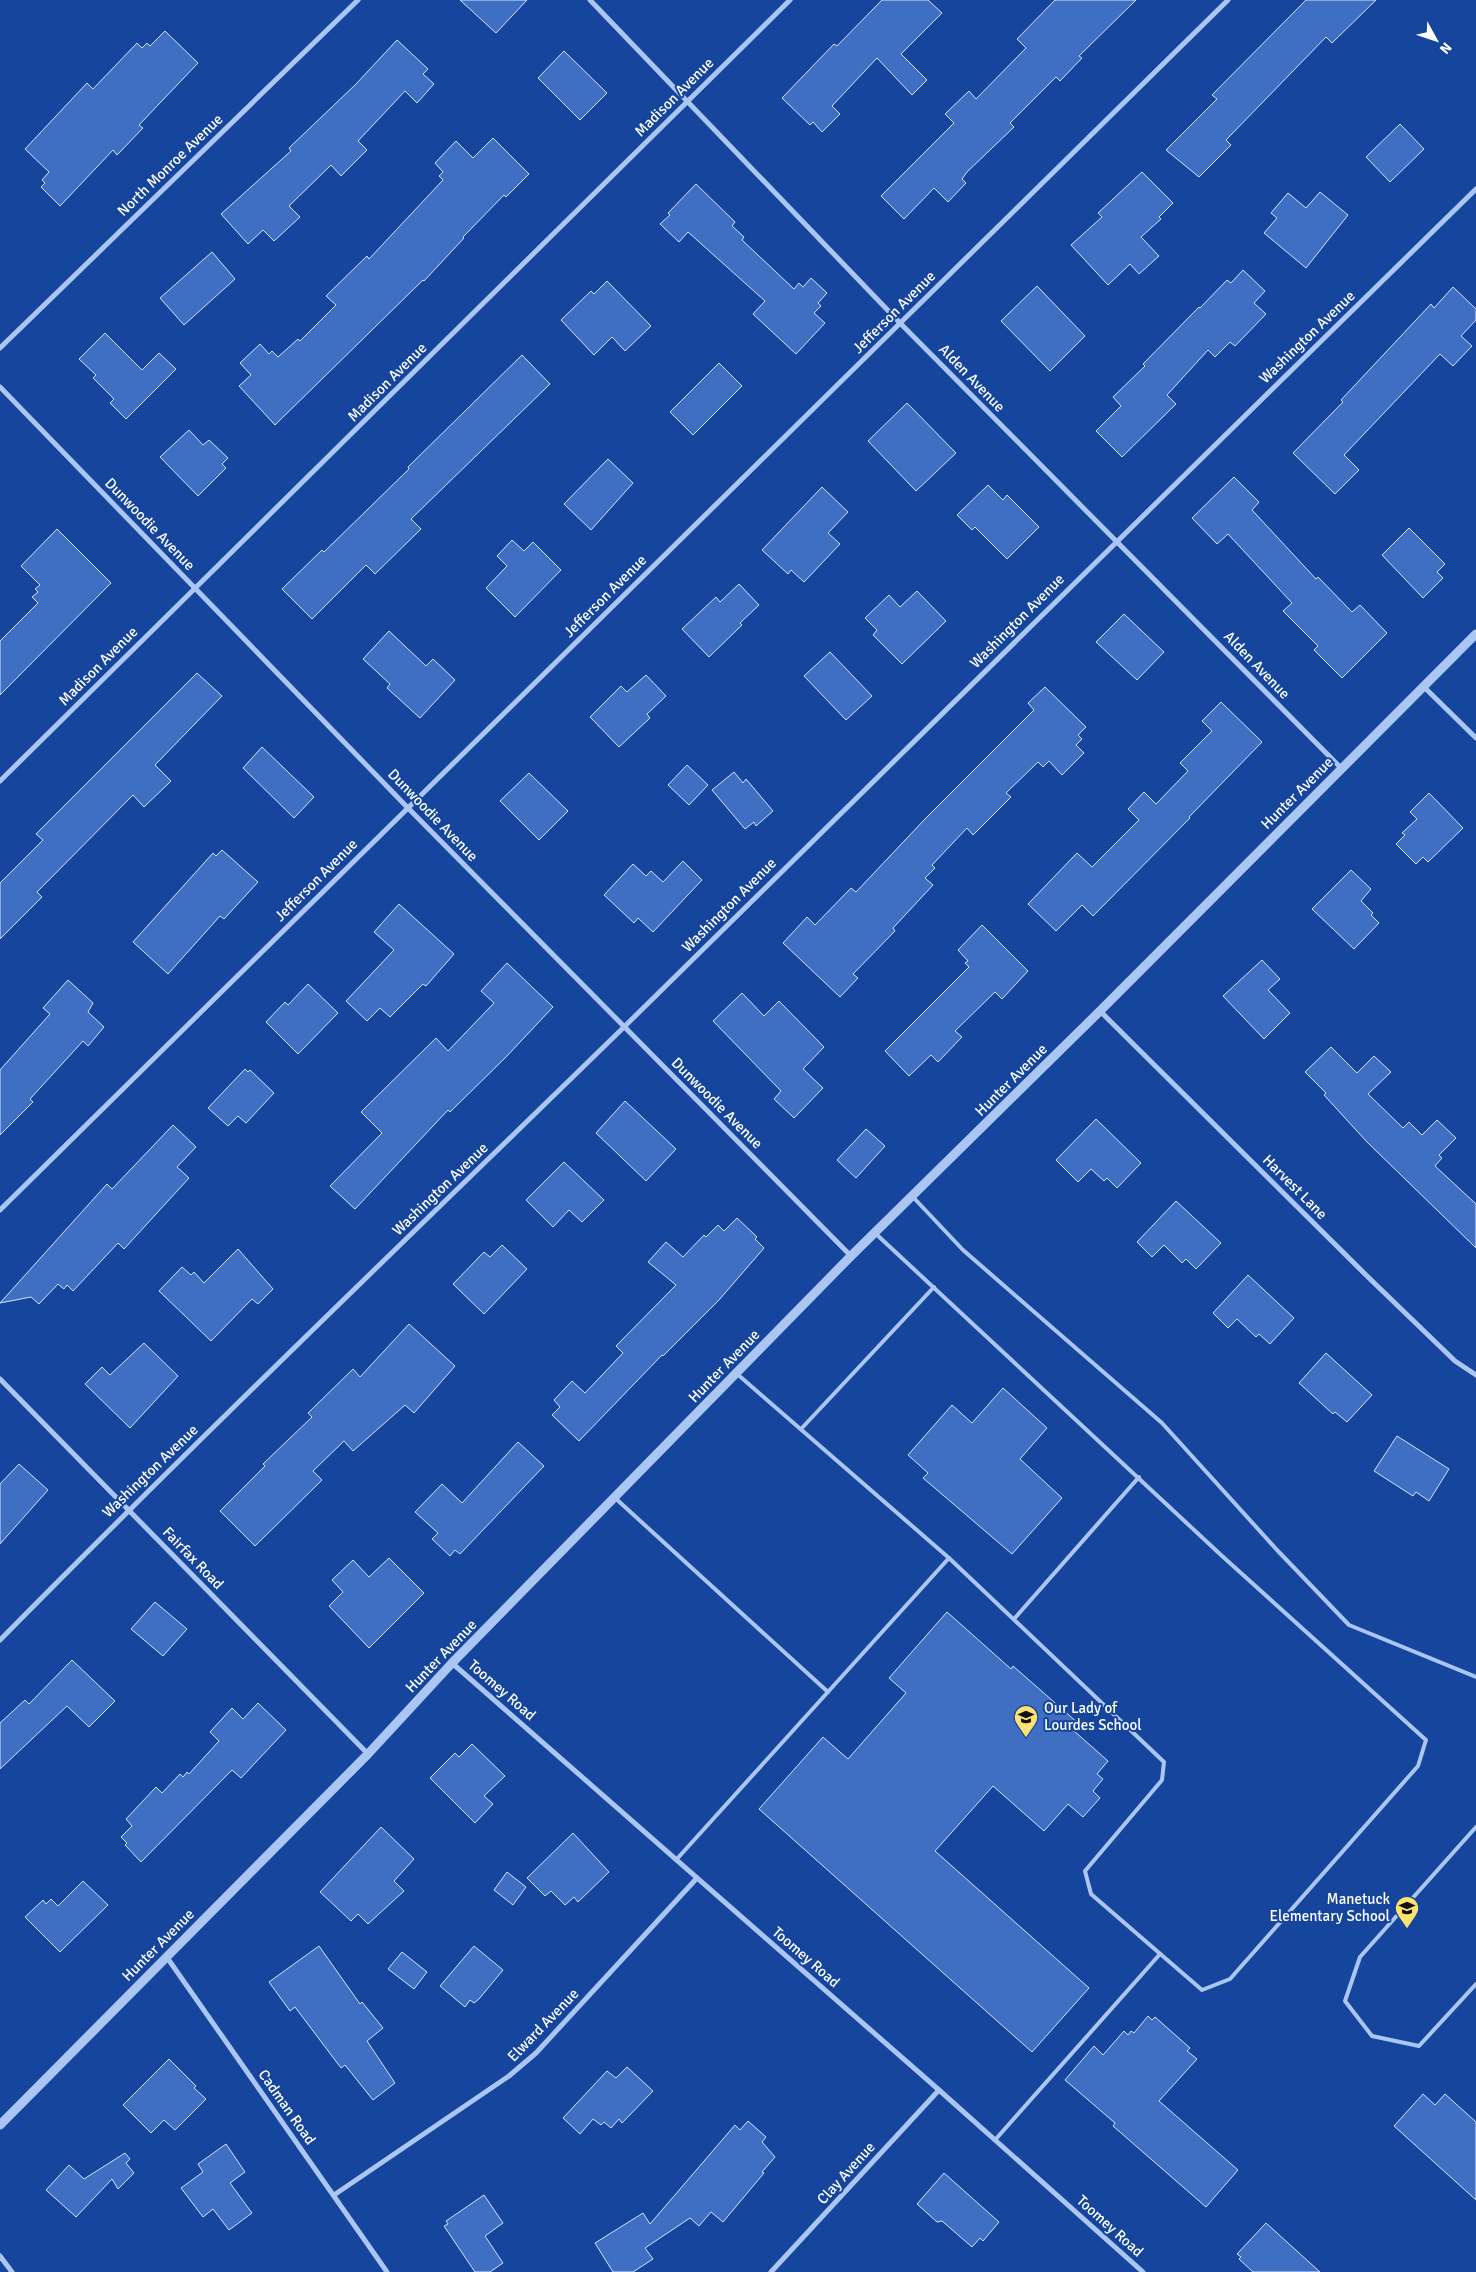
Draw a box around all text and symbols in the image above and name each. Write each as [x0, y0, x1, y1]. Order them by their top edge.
north arrow [1411, 15, 1461, 65]
text: N [1436, 39, 1455, 57]
street label: Madison Avenue [631, 54, 717, 140]
street label: North Monroe Avenue [114, 110, 226, 220]
street label: Jefferson Avenue [849, 267, 939, 357]
street label: Washington Avenue [1255, 287, 1359, 387]
street label: Madison Avenue [344, 339, 430, 425]
street label: Alden Avenue [935, 340, 1009, 416]
street label: Dunwoodie Avenue [101, 474, 199, 574]
street label: Jefferson Avenue [560, 551, 650, 641]
street label: Washington Avenue [966, 570, 1068, 672]
street label: Madison Avenue [55, 623, 141, 709]
street label: Alden Avenue [1220, 627, 1294, 703]
street label: Hunter Avenue [1257, 753, 1337, 833]
street label: Dunwoodie Avenue [384, 765, 482, 865]
street label: Jefferson Avenue [271, 835, 361, 925]
street label: Washington Avenue [678, 854, 780, 956]
street label: Hunter Avenue [971, 1040, 1051, 1120]
street label: Dunwoodie Avenue [668, 1054, 766, 1152]
street label: Washington Avenue [388, 1139, 492, 1239]
street label: Harvest Lane [1259, 1151, 1331, 1223]
street label: Hunter Avenue [685, 1326, 763, 1406]
street label: Washington Avenue [98, 1421, 202, 1521]
street label: Fairfax Road [159, 1523, 227, 1593]
street label: Hunter Avenue [402, 1616, 480, 1696]
street label: Toomey Road [465, 1656, 539, 1724]
place label: Our Lady of Lourdes School [1044, 1699, 1142, 1734]
school or university icon: Our Lady of Lourdes School [1013, 1704, 1039, 1738]
place label: Manetuck Elementary School [1269, 1890, 1390, 1925]
school or university icon: Manetuck Elementary School [1394, 1895, 1420, 1929]
street label: Hunter Avenue [118, 1905, 198, 1985]
street label: Toomey Road [769, 1923, 843, 1991]
street label: Elward Avenue [504, 1985, 582, 2065]
street label: Cadman Road [255, 2066, 320, 2148]
street label: Clay Avenue [813, 2138, 879, 2208]
street label: Toomey Road [1073, 2191, 1147, 2261]

